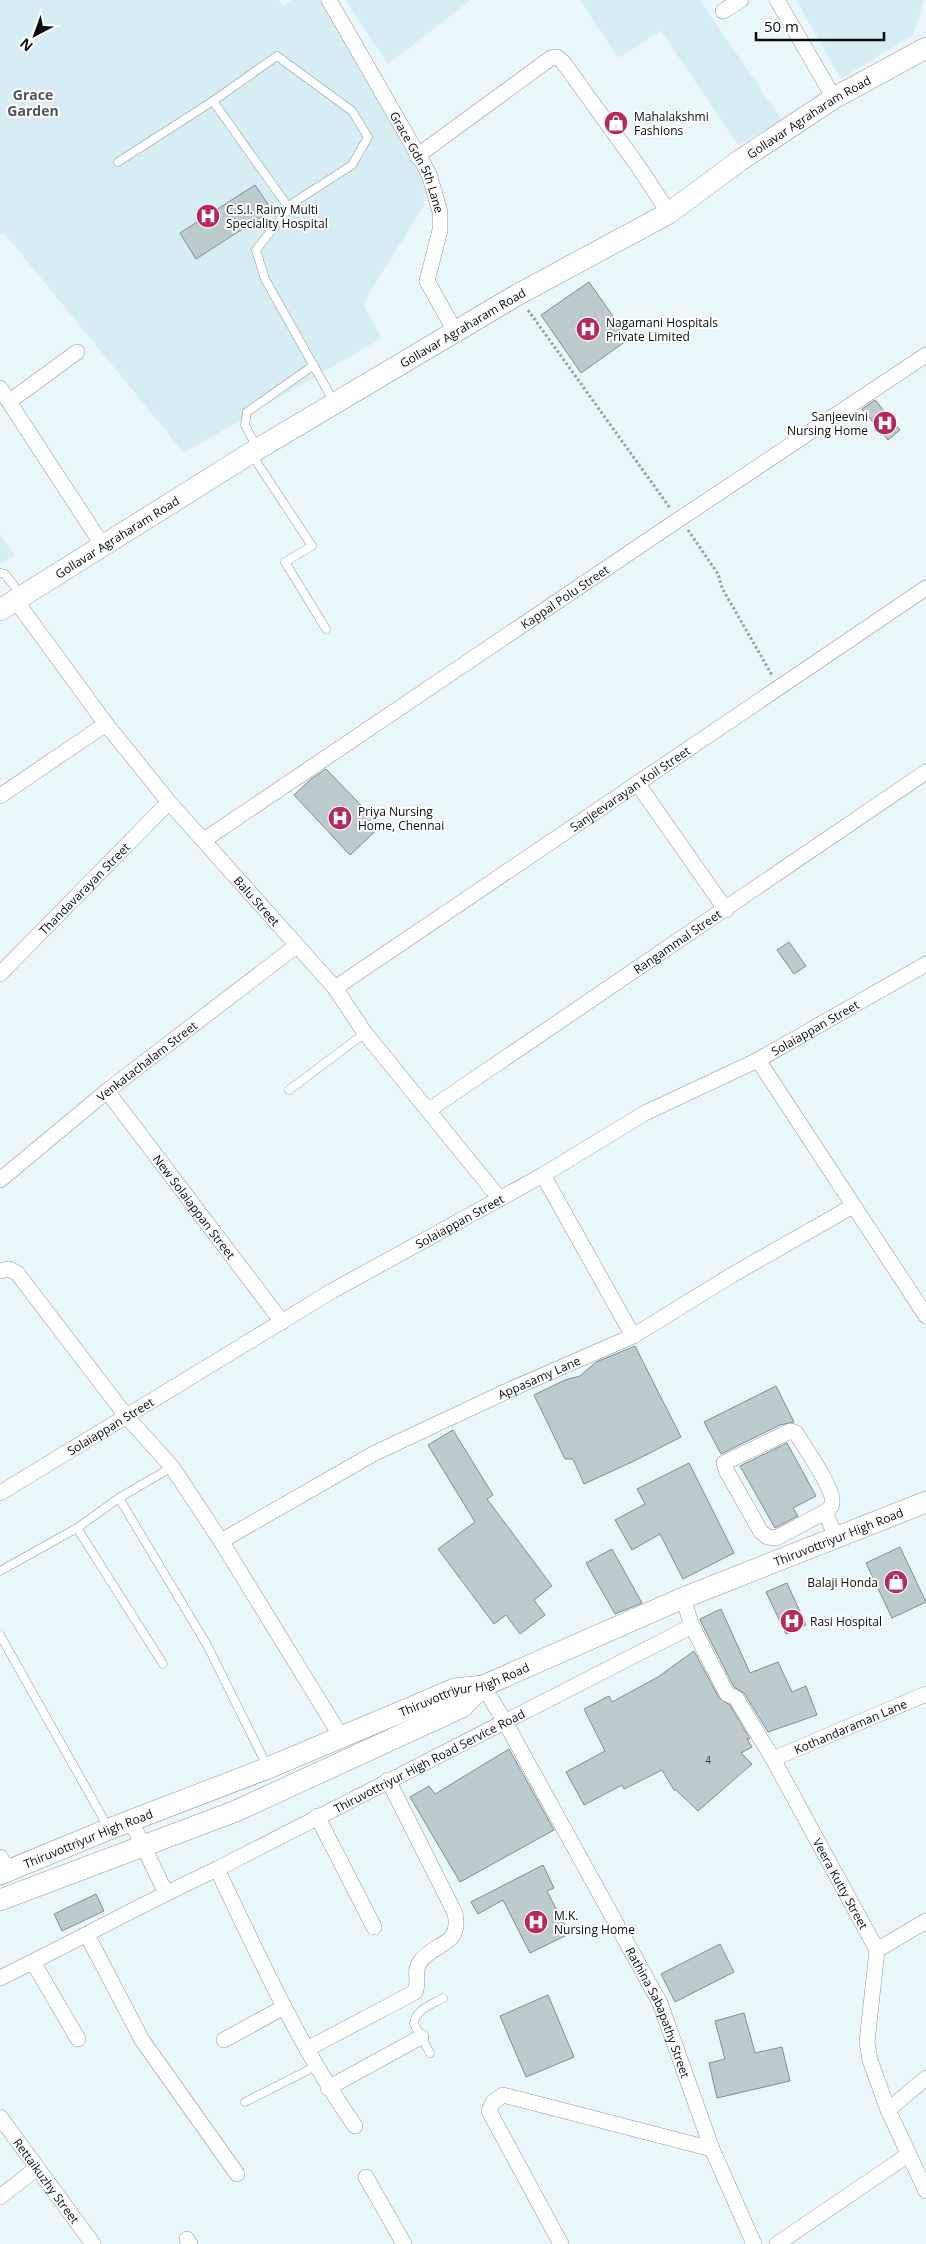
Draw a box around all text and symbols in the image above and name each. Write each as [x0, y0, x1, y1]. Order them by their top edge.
north arrow [10, 10, 60, 60]
scale bar [756, 10, 884, 42]
text: 50 m [764, 16, 799, 36]
text: N [16, 34, 37, 56]
street label: Gollavar Agraharam Road [743, 71, 874, 162]
district label: Grace Garden [7, 85, 59, 120]
street label: Grace Gdn 5th Lane [386, 108, 448, 215]
place label: Mahalakshmi Fashions [634, 108, 709, 139]
shop icon: Mahalakshmi Fashions [603, 110, 629, 136]
place label: C.S.I. Rainy Multi Speciality Hospital [226, 201, 328, 232]
hospital icon: C.S.I. Rainy Multi Speciality Hospital [195, 203, 221, 229]
street label: Gollavar Agraharam Road [396, 284, 528, 371]
place label: Nagamani Hospitals Private Limited [606, 314, 718, 345]
hospital icon: Nagamani Hospitals Private Limited [575, 316, 601, 342]
place label: Sanjeevini Nursing Home [787, 408, 868, 439]
hospital icon: Sanjeevini Nursing Home [872, 410, 898, 436]
street label: Gollavar Agraharam Road [52, 492, 182, 582]
street label: Kappal Polu Street [517, 561, 612, 632]
street label: Sanjeevarayan Koil Street [566, 742, 693, 835]
place label: Priya Nursing Home, Chennai [358, 803, 444, 834]
hospital icon: Priya Nursing Home, Chennai [327, 805, 353, 831]
street label: Thandavarayan Street [35, 839, 133, 938]
street label: Balu Street [230, 872, 284, 929]
street label: Rangammal Street [630, 905, 725, 977]
street label: Solaiappan Street [768, 996, 862, 1059]
street label: Venkatachalam Street [93, 1017, 200, 1105]
street label: New Solaiappan Street [149, 1151, 240, 1262]
street label: Solaiappan Street [412, 1190, 507, 1252]
street label: Appasamy Lane [495, 1351, 583, 1403]
street label: Solaiappan Street [64, 1393, 157, 1459]
street label: Thiruvottriyur High Road [771, 1503, 906, 1570]
shop icon: Balaji Honda [883, 1569, 909, 1595]
place label: Balaji Honda [807, 1574, 878, 1591]
hospital icon: Rasi Hospital [779, 1608, 805, 1634]
place label: Rasi Hospital [810, 1613, 882, 1630]
street label: Thiruvottriyur High Road [396, 1658, 532, 1720]
street label: Kothandaraman Lane [791, 1695, 910, 1758]
street label: Thiruvottriyur High Road Service Road [331, 1705, 528, 1817]
house number: 4 [705, 1753, 711, 1767]
street label: Thiruvottriyur High Road [21, 1805, 155, 1872]
street label: Veera Kutty Street [809, 1835, 873, 1932]
place label: M.K. Nursing Home [554, 1907, 635, 1938]
hospital icon: M.K. Nursing Home [523, 1909, 549, 1935]
street label: Rathina Sabapathy Street [622, 1944, 694, 2080]
street label: Rettaikuzhy Street [10, 2135, 84, 2227]

